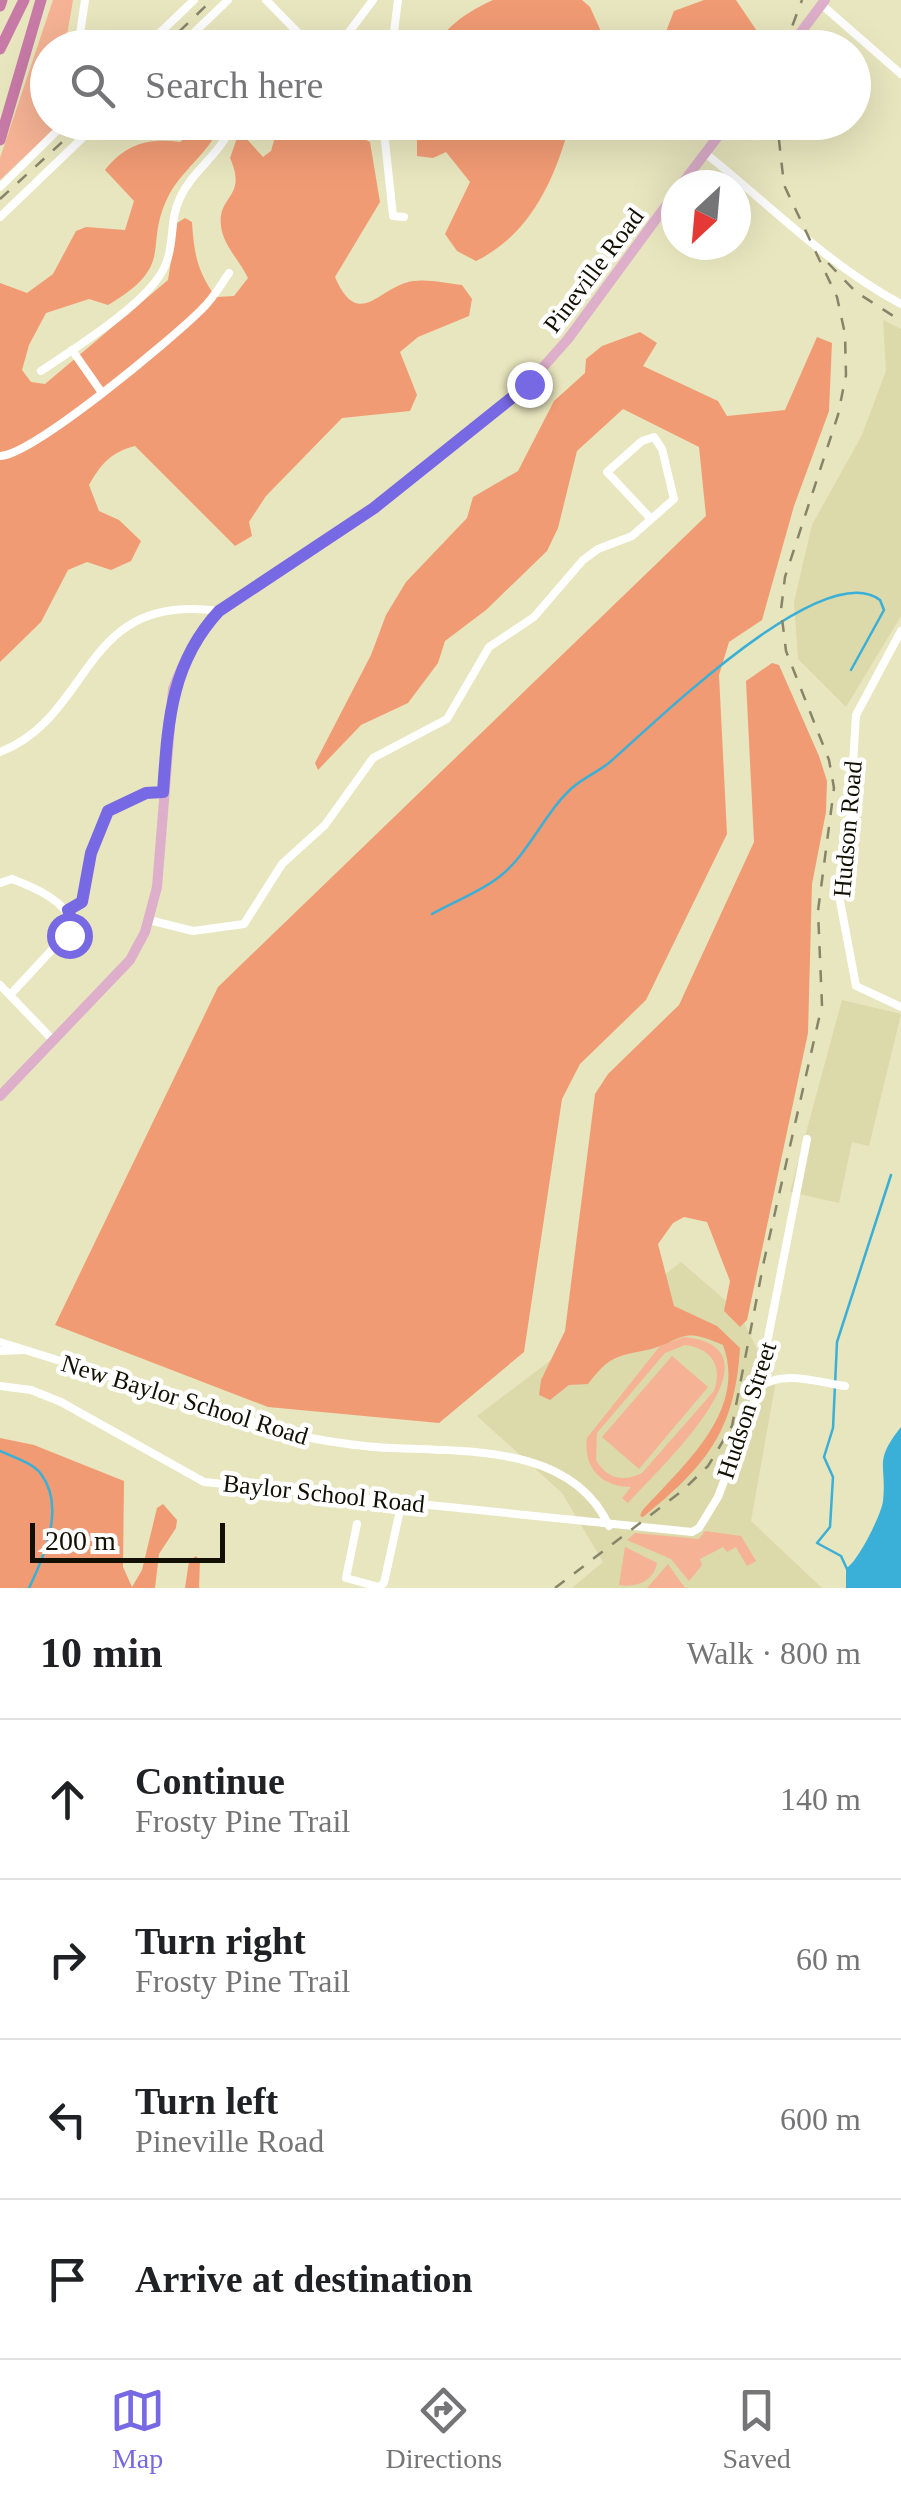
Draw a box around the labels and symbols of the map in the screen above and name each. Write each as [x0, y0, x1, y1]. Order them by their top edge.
north arrow [661, 170, 751, 260]
street label: Pineville Road [538, 203, 649, 337]
route end [507, 362, 553, 408]
street label: Hudson Road [828, 759, 867, 898]
route start [47, 913, 93, 959]
street label: Hudson Street [712, 1338, 781, 1482]
street label: New Baylor School Road [58, 1349, 312, 1450]
street label: Baylor School Road [222, 1469, 427, 1518]
scale bar [30, 1518, 225, 1562]

